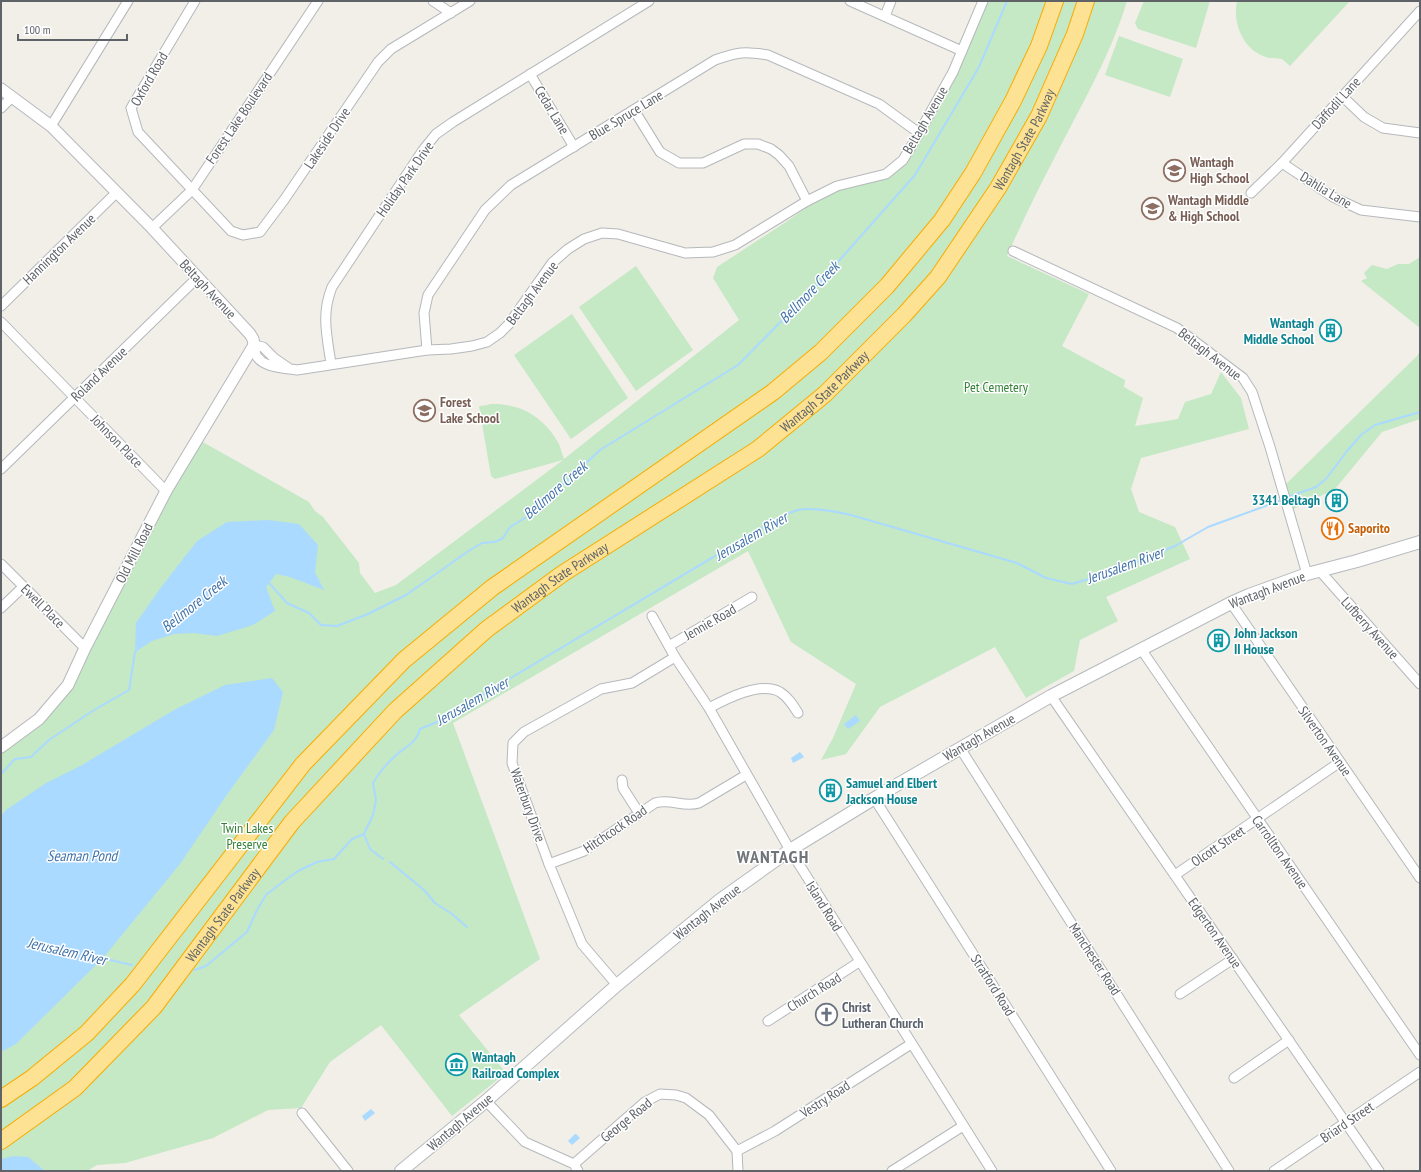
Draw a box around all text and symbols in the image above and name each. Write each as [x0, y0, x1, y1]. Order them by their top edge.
scale bar [18, 16, 127, 42]
text: 100 m [24, 22, 51, 37]
street label: Oxford Road [126, 49, 172, 109]
street label: Forest Lake Boulevard [202, 69, 276, 167]
street label: Daffodil Lane [1308, 73, 1364, 133]
street label: Cedar Lane [531, 82, 574, 138]
street label: Beltagh Avenue [898, 83, 952, 157]
street label: Wantagh State Parkway [989, 85, 1059, 194]
street label: Blue Spruce Lane [586, 86, 667, 144]
street label: Lakeside Drive [300, 104, 354, 172]
street label: Holiday Park Drive [372, 138, 438, 220]
place label: Wantagh High School [1189, 153, 1250, 187]
school or university icon: Wantagh High School [1161, 157, 1187, 183]
street label: Dahlia Lane [1297, 168, 1355, 213]
place label: Wantagh Middle & High School [1167, 191, 1249, 225]
school or university icon: Wantagh Middle & High School [1139, 195, 1165, 221]
street label: Hannington Avenue [19, 210, 99, 288]
street label: Beltagh Avenue [176, 255, 240, 323]
water label: Bellmore Creek [775, 255, 845, 327]
street label: Beltagh Avenue [502, 257, 562, 328]
place label: Wantagh Middle School [1244, 314, 1315, 348]
building icon: Wantagh Middle School [1317, 318, 1343, 344]
street label: Beltagh Avenue [1175, 324, 1245, 384]
street label: Roland Avenue [67, 343, 131, 405]
street label: Wantagh State Parkway [776, 346, 873, 436]
park label: Pet Cemetery [964, 378, 1029, 396]
place label: Forest Lake School [440, 393, 500, 427]
school or university icon: Forest Lake School [411, 397, 437, 423]
street label: Johnson Place [86, 410, 147, 472]
water label: Bellmore Creek [519, 456, 593, 523]
building icon: 3341 Beltagh [1323, 487, 1349, 513]
place label: 3341 Beltagh [1252, 491, 1320, 509]
water label: Jerusalem River [710, 507, 792, 565]
restaurant icon: Saporito [1319, 515, 1345, 541]
place label: Saporito [1348, 519, 1390, 537]
street label: Old Mill Road [111, 520, 157, 586]
street label: Wantagh State Parkway [508, 538, 612, 617]
water label: Jerusalem River [1083, 542, 1168, 588]
street label: Wantagh Avenue [1226, 567, 1308, 613]
water label: Bellmore Creek [157, 570, 232, 636]
street label: Ewell Place [17, 580, 69, 632]
street label: Lufberry Avenue [1337, 593, 1403, 663]
street label: Jennie Road [680, 600, 739, 645]
place label: John Jackson II House [1233, 624, 1298, 658]
building icon: John Jackson II House [1206, 628, 1232, 654]
water label: Jerusalem River [431, 672, 513, 730]
street label: Silverton Avenue [1294, 702, 1356, 780]
street label: Wantagh Avenue [940, 709, 1018, 765]
street label: Waterbury Drive [506, 766, 550, 845]
place label: Samuel and Elbert Jackson House [845, 774, 937, 808]
building icon: Samuel and Elbert Jackson House [817, 778, 843, 804]
street label: Hitchcock Road [580, 801, 650, 857]
street label: Carrollton Avenue [1248, 812, 1312, 893]
park label: Twin Lakes Preserve [221, 819, 273, 853]
street label: Olcott Street [1188, 821, 1249, 871]
district label: WANTAGH [736, 845, 809, 868]
water label: Seaman Pond [47, 846, 120, 865]
street label: Wantagh State Parkway [182, 864, 264, 966]
street label: Island Road [802, 878, 846, 934]
street label: Wantagh Avenue [670, 880, 744, 944]
street label: Edgerton Avenue [1184, 894, 1246, 972]
street label: Manchester Road [1065, 919, 1125, 999]
water label: Jerusalem River [25, 932, 110, 970]
street label: Stratford Road [967, 951, 1019, 1019]
street label: Church Road [784, 968, 844, 1016]
place label: Christ Lutheran Church [842, 998, 924, 1032]
church icon: Christ Lutheran Church [814, 1002, 840, 1028]
place label: Wantagh Railroad Complex [471, 1048, 560, 1082]
museum icon: Wantagh Railroad Complex [443, 1052, 469, 1078]
street label: Vestry Road [796, 1076, 853, 1122]
street label: Wantagh Avenue [423, 1089, 497, 1155]
street label: George Road [597, 1094, 655, 1146]
street label: Briard Street [1317, 1097, 1377, 1146]

